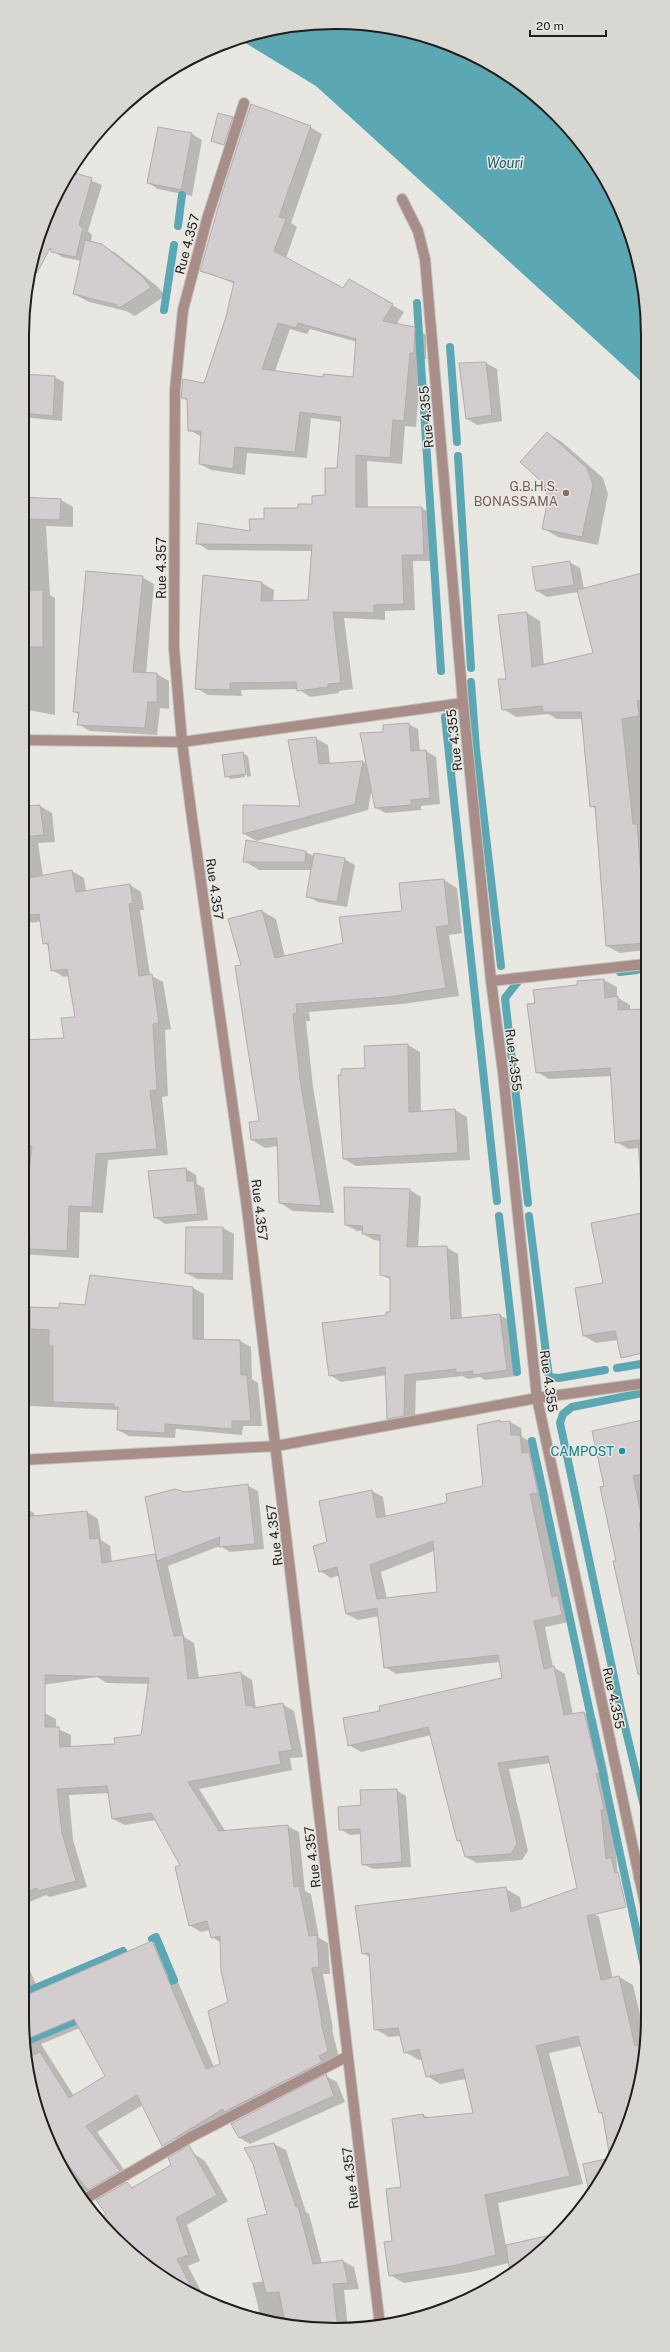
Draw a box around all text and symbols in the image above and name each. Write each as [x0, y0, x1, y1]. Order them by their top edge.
scale bar [530, 12, 606, 38]
text: 20 m [536, 19, 564, 33]
water label: Wouri [487, 155, 524, 171]
street label: Rue 4.357 [172, 212, 203, 276]
street label: Rue 4.355 [416, 385, 437, 449]
place label: G.B.H.S. BONASSAMA [474, 479, 558, 509]
marker: G.B.H.S. BONASSAMA [561, 488, 571, 498]
street label: Rue 4.357 [154, 537, 169, 599]
street label: Rue 4.355 [444, 708, 465, 772]
street label: Rue 4.357 [203, 857, 226, 921]
street label: Rue 4.355 [502, 1028, 525, 1092]
street label: Rue 4.357 [248, 1178, 271, 1242]
street label: Rue 4.355 [537, 1349, 560, 1413]
place label: CAMPOST [550, 1444, 614, 1459]
marker: CAMPOST [617, 1446, 627, 1456]
street label: Rue 4.357 [263, 1503, 286, 1567]
street label: Rue 4.355 [600, 1666, 627, 1730]
street label: Rue 4.357 [301, 1825, 324, 1889]
street label: Rue 4.357 [339, 2146, 362, 2210]

